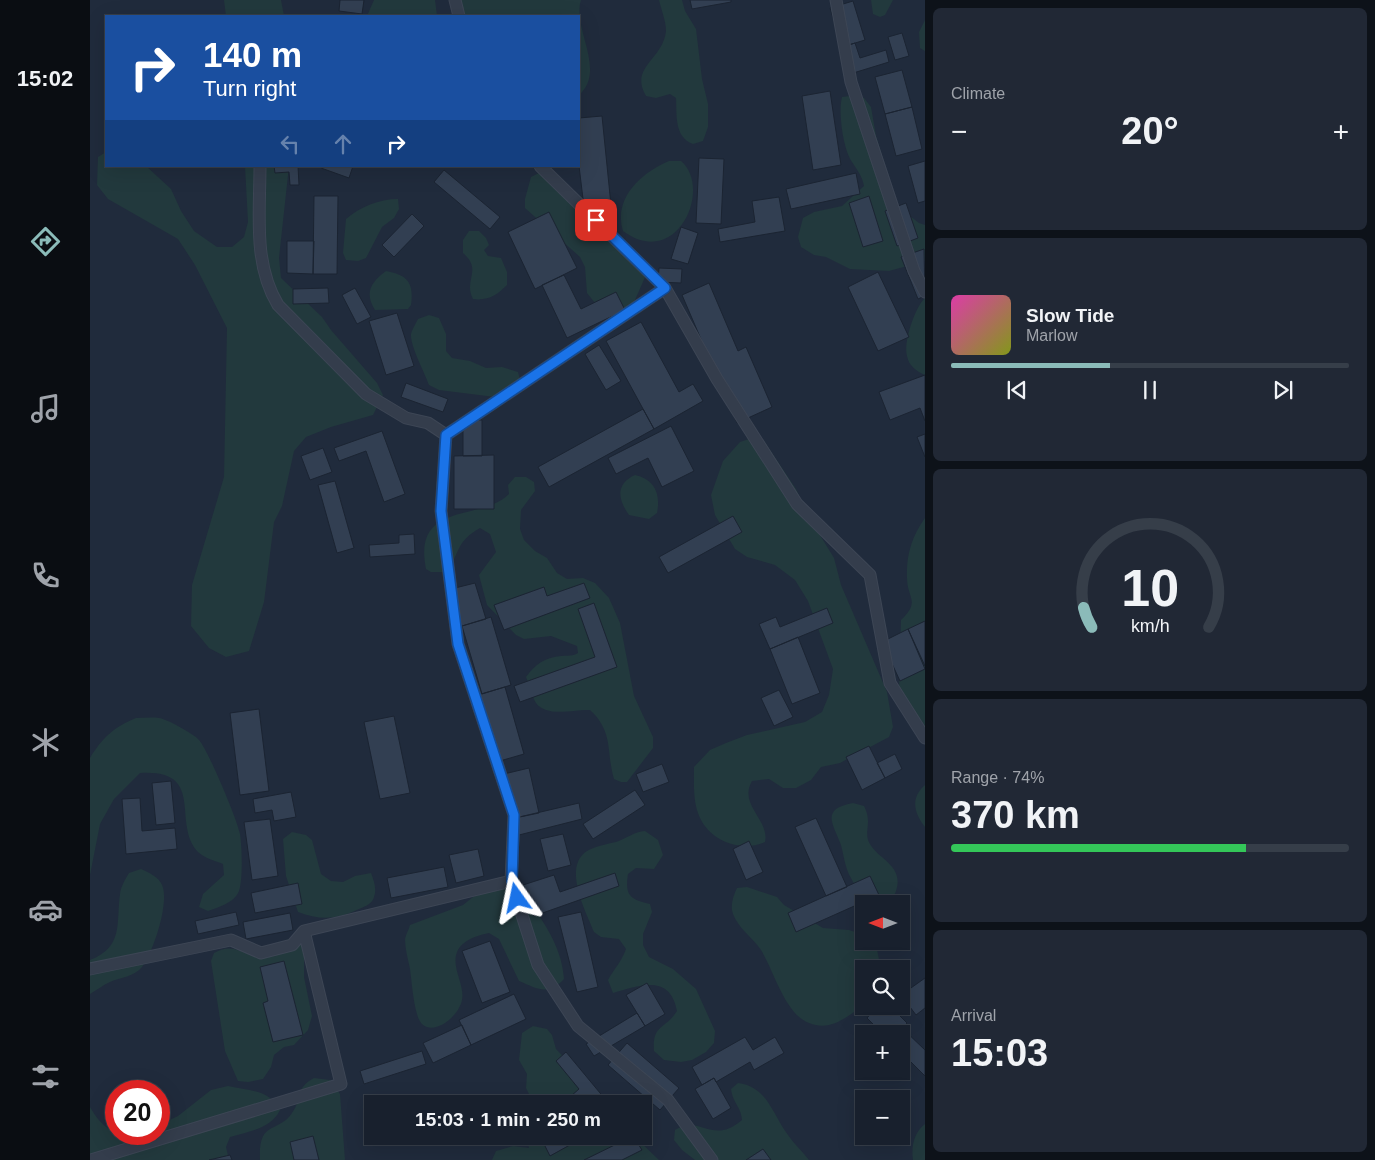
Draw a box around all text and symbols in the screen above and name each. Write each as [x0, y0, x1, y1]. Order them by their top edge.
icon: right [120, 35, 185, 100]
text: 140 m [203, 35, 302, 74]
text: 15:02 [17, 66, 73, 91]
text: Turn right [203, 76, 296, 101]
text: Climate [951, 85, 1005, 102]
text: 20° [1121, 110, 1179, 152]
text: − [951, 116, 967, 147]
text: + [1333, 116, 1349, 147]
icon: left [276, 130, 304, 158]
icon: ahead [329, 130, 357, 158]
icon: right [382, 130, 410, 158]
pin [575, 199, 617, 241]
icon: arrive [582, 206, 610, 234]
icon: directions [28, 224, 63, 259]
text: Slow Tide [1026, 305, 1114, 326]
text: Marlow [1026, 327, 1078, 344]
icon: previous [1003, 376, 1031, 404]
icon: pause [1136, 376, 1164, 404]
icon: next [1269, 376, 1297, 404]
icon: music [28, 391, 63, 426]
icon: phone [28, 558, 63, 593]
text: 10 [1121, 559, 1179, 617]
text: km/h [1131, 616, 1169, 636]
icon: climate [28, 725, 63, 760]
text: Range · 74% [951, 769, 1044, 786]
text: 370 km [951, 794, 1080, 836]
position arrow [490, 871, 542, 923]
icon: car [28, 892, 63, 927]
north arrow [855, 895, 910, 950]
map controls [855, 895, 910, 1145]
button: search [855, 960, 910, 1015]
text: Arrival [951, 1007, 996, 1024]
button: + [855, 1025, 910, 1080]
text: 15:03 [951, 1032, 1048, 1074]
icon: filters [28, 1059, 63, 1094]
speed limit sign: 20 [105, 1080, 170, 1145]
button: − [855, 1090, 910, 1145]
text: 15:03 · 1 min · 250 m [415, 1109, 601, 1130]

